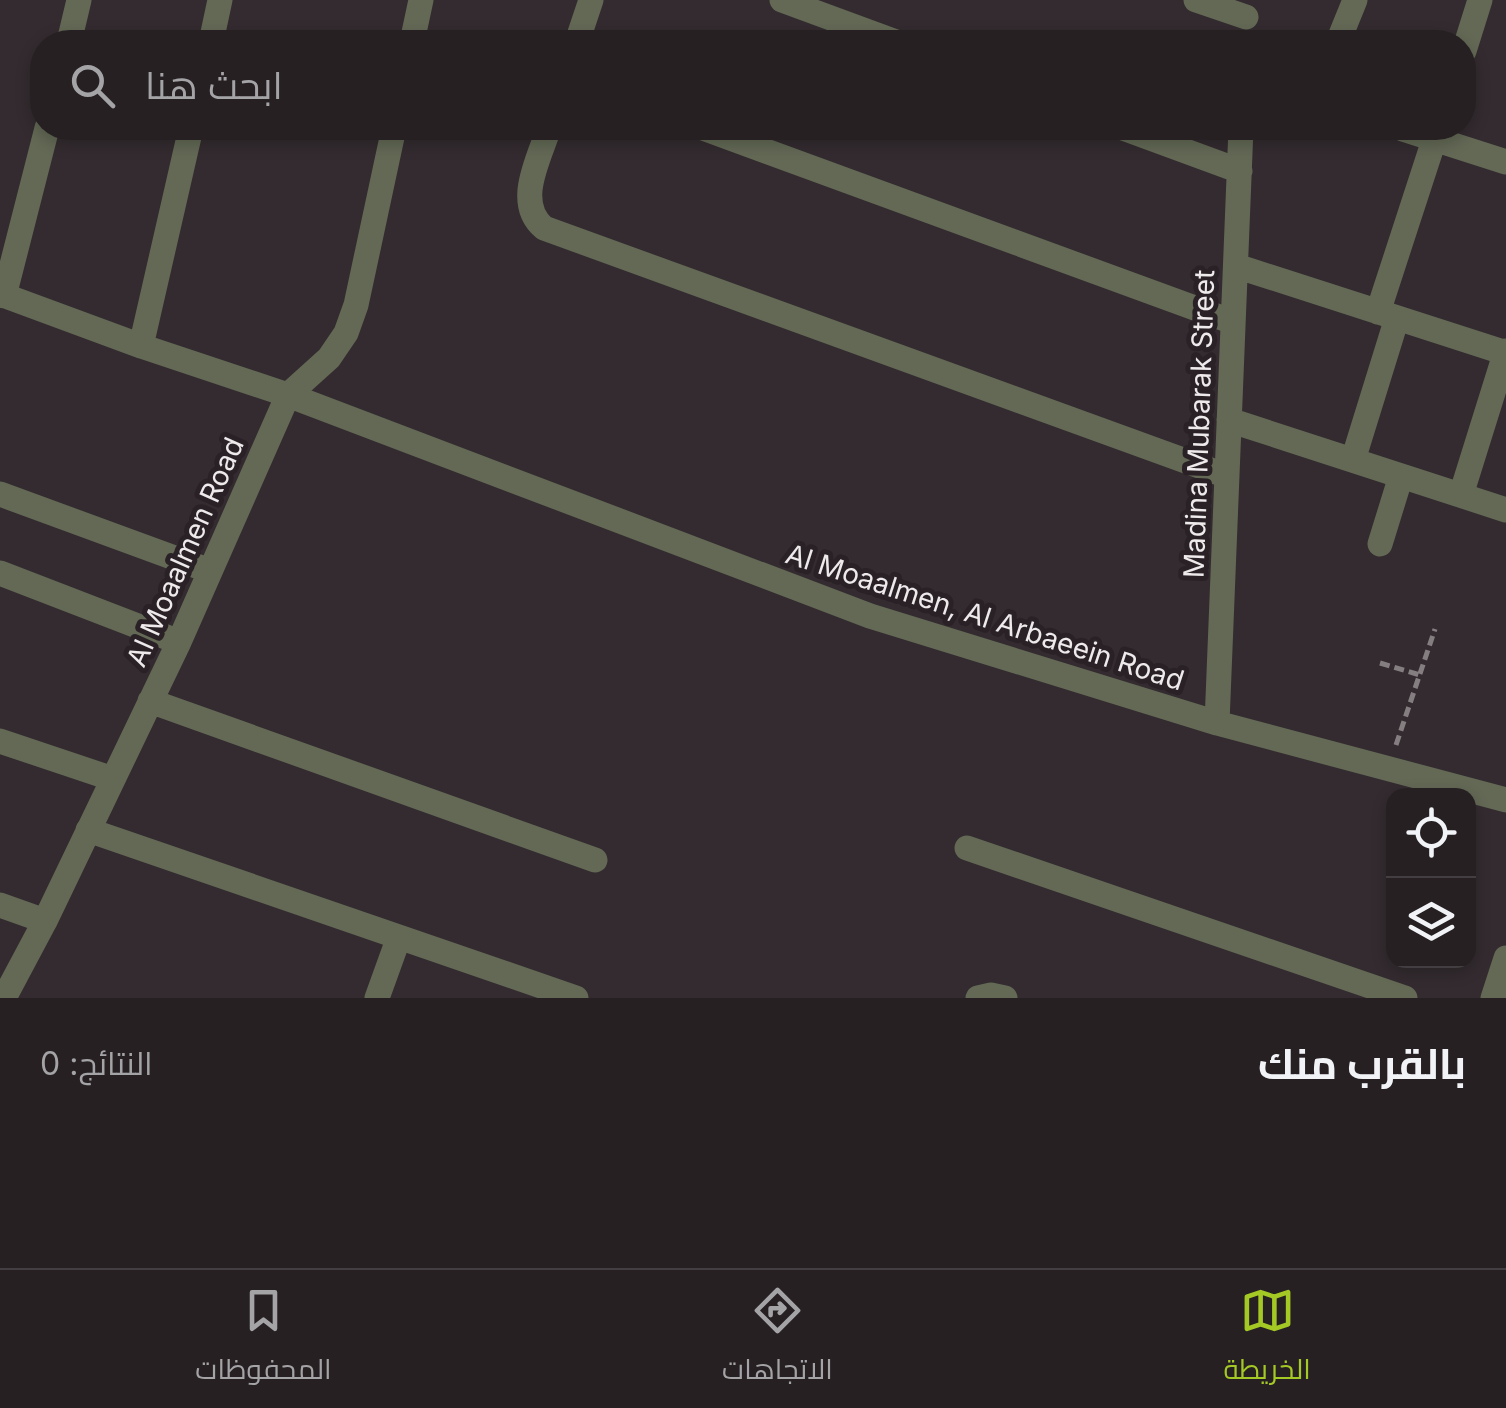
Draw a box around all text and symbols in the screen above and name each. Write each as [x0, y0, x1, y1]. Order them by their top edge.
search box [30, 30, 1476, 140]
icon: search [65, 58, 120, 113]
text: ابحث هنا [145, 62, 283, 108]
street label: Madina Mubarak Street [1177, 269, 1221, 579]
street label: Al Moaalmen Road [119, 432, 251, 672]
street label: Al Moaalmen, Al Arbaeein Road [782, 536, 1188, 698]
map controls [1386, 788, 1476, 968]
button: locate [1386, 788, 1476, 878]
button: layers [1386, 878, 1476, 968]
text: بالقرب منك [1258, 1038, 1466, 1089]
text: النتائج: 0 [40, 1044, 153, 1083]
tab: المحفوظات [195, 1283, 332, 1395]
tab: الاتجاهات [722, 1283, 833, 1395]
tab: الخريطة [1223, 1283, 1311, 1395]

